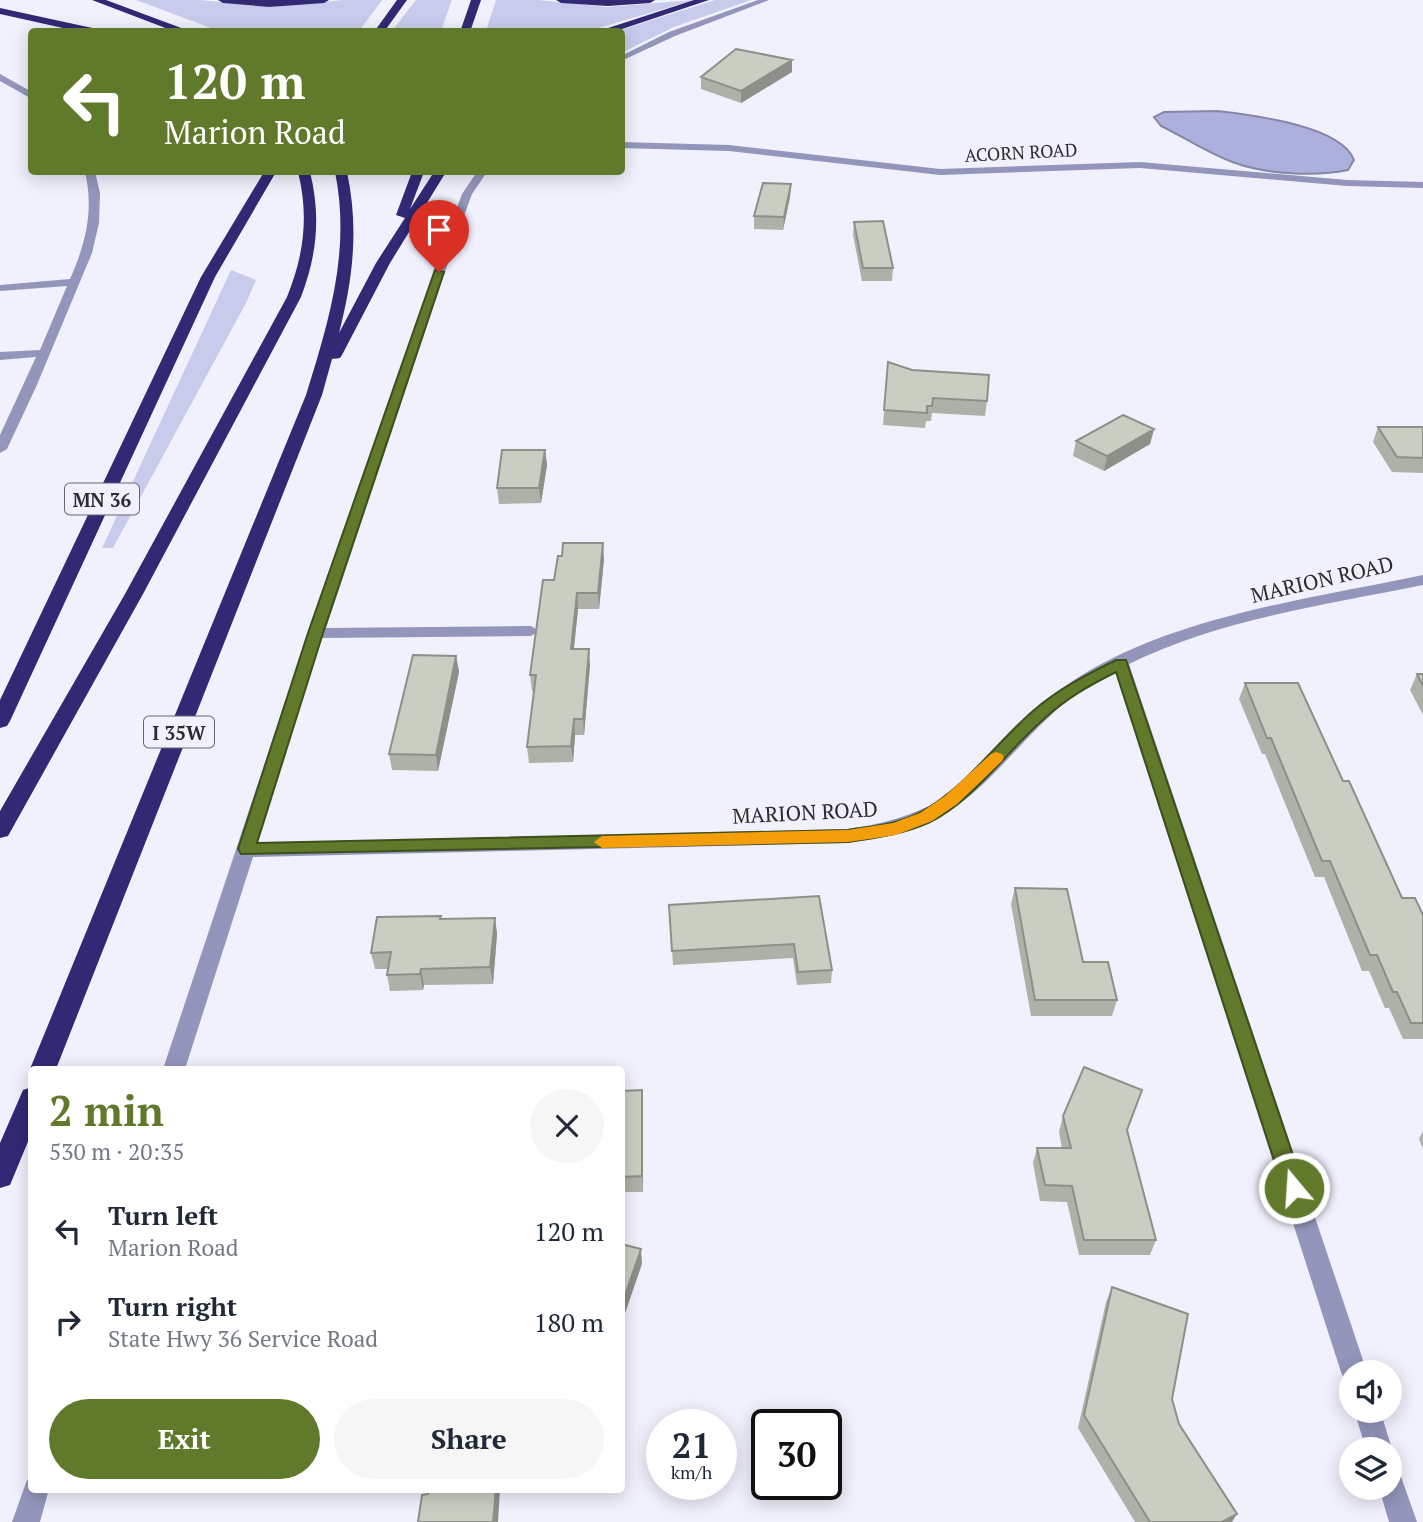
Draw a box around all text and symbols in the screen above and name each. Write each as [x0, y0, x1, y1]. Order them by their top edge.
text: 120 m [164, 48, 306, 113]
icon: left [49, 56, 140, 147]
text: Marion Road [164, 111, 346, 153]
street label: ACORN ROAD [964, 137, 1078, 167]
pin [409, 200, 469, 272]
icon: arrive [420, 211, 458, 249]
road number: MN 36 [65, 484, 139, 514]
street label: MARION ROAD [1248, 549, 1396, 609]
road number: I 35W [144, 716, 214, 748]
street label: MARION ROAD [732, 794, 878, 830]
text: 2 min [49, 1082, 164, 1138]
button: close [530, 1089, 604, 1163]
text: 530 m · 20:35 [49, 1136, 184, 1167]
position arrow [1257, 1151, 1331, 1225]
text: Turn left [108, 1198, 218, 1232]
icon: left [49, 1212, 87, 1250]
text: 120 m [534, 1214, 604, 1248]
text: Marion Road [108, 1232, 239, 1263]
text: Turn right [108, 1289, 237, 1323]
icon: right [49, 1303, 87, 1341]
text: 180 m [534, 1305, 604, 1339]
text: State Hwy 36 Service Road [108, 1323, 378, 1354]
map controls [1339, 1360, 1402, 1500]
button: sound [1339, 1360, 1402, 1423]
button: Exit [49, 1399, 320, 1479]
button: Share [334, 1399, 604, 1479]
speed limit sign: 30 [751, 1409, 842, 1500]
text: 21 [672, 1422, 711, 1468]
button: layers [1339, 1437, 1402, 1500]
text: km/h [671, 1460, 712, 1484]

